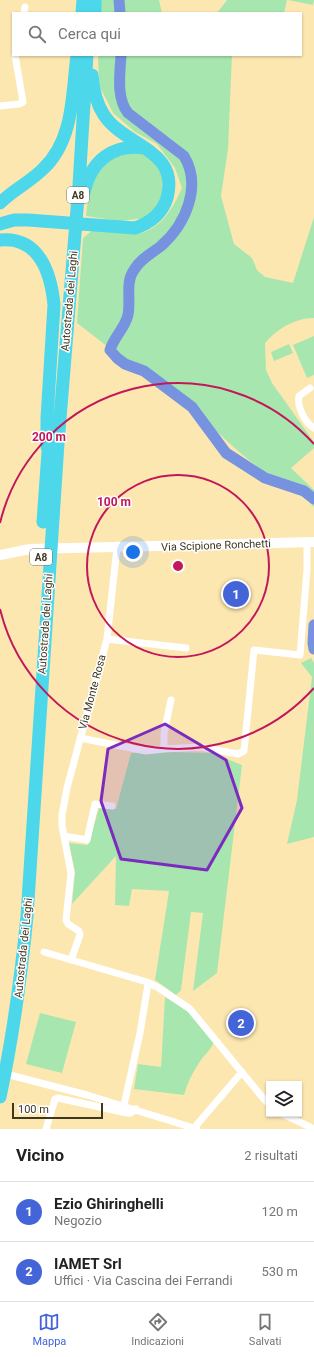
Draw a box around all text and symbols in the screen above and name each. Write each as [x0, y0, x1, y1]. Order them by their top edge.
search box [12, 12, 302, 56]
icon: search [26, 23, 48, 45]
text: Cerca qui [58, 25, 121, 43]
road number: A8 [67, 187, 89, 203]
street label: Autostrada dei Laghi [59, 250, 80, 352]
text: 200 m [32, 430, 66, 444]
text: 100 m [97, 495, 131, 509]
street label: Via Scipione Ronchetti [161, 537, 271, 554]
your location [123, 542, 143, 562]
road number: A8 [30, 549, 52, 565]
centre of rings [171, 559, 185, 573]
street label: Autostrada dei Laghi [35, 573, 56, 675]
pin: 1 [223, 579, 249, 609]
street label: Via Monte Rosa [76, 653, 109, 731]
street label: Autostrada dei Laghi [12, 897, 35, 999]
pin: 2 [228, 1008, 254, 1038]
map controls [266, 1081, 302, 1117]
button: layers [266, 1081, 302, 1117]
scale bar [12, 1101, 103, 1120]
text: 100 m [18, 1103, 49, 1116]
text: Vicino [16, 1145, 64, 1165]
text: 2 risultati [244, 1148, 298, 1163]
text: Ezio Ghiringhelli [54, 1195, 164, 1213]
text: 1 [25, 1204, 33, 1219]
text: 120 m [261, 1204, 298, 1219]
text: Negozio [54, 1213, 102, 1228]
text: IAMET Srl [54, 1255, 122, 1273]
text: 2 [25, 1264, 33, 1279]
text: 530 m [261, 1264, 298, 1279]
text: Uffici · Via Cascina dei Ferrandi [54, 1273, 233, 1288]
tab: Mappa [32, 1311, 66, 1348]
tab: Indicazioni [131, 1311, 184, 1348]
tab: Salvati [249, 1311, 282, 1348]

